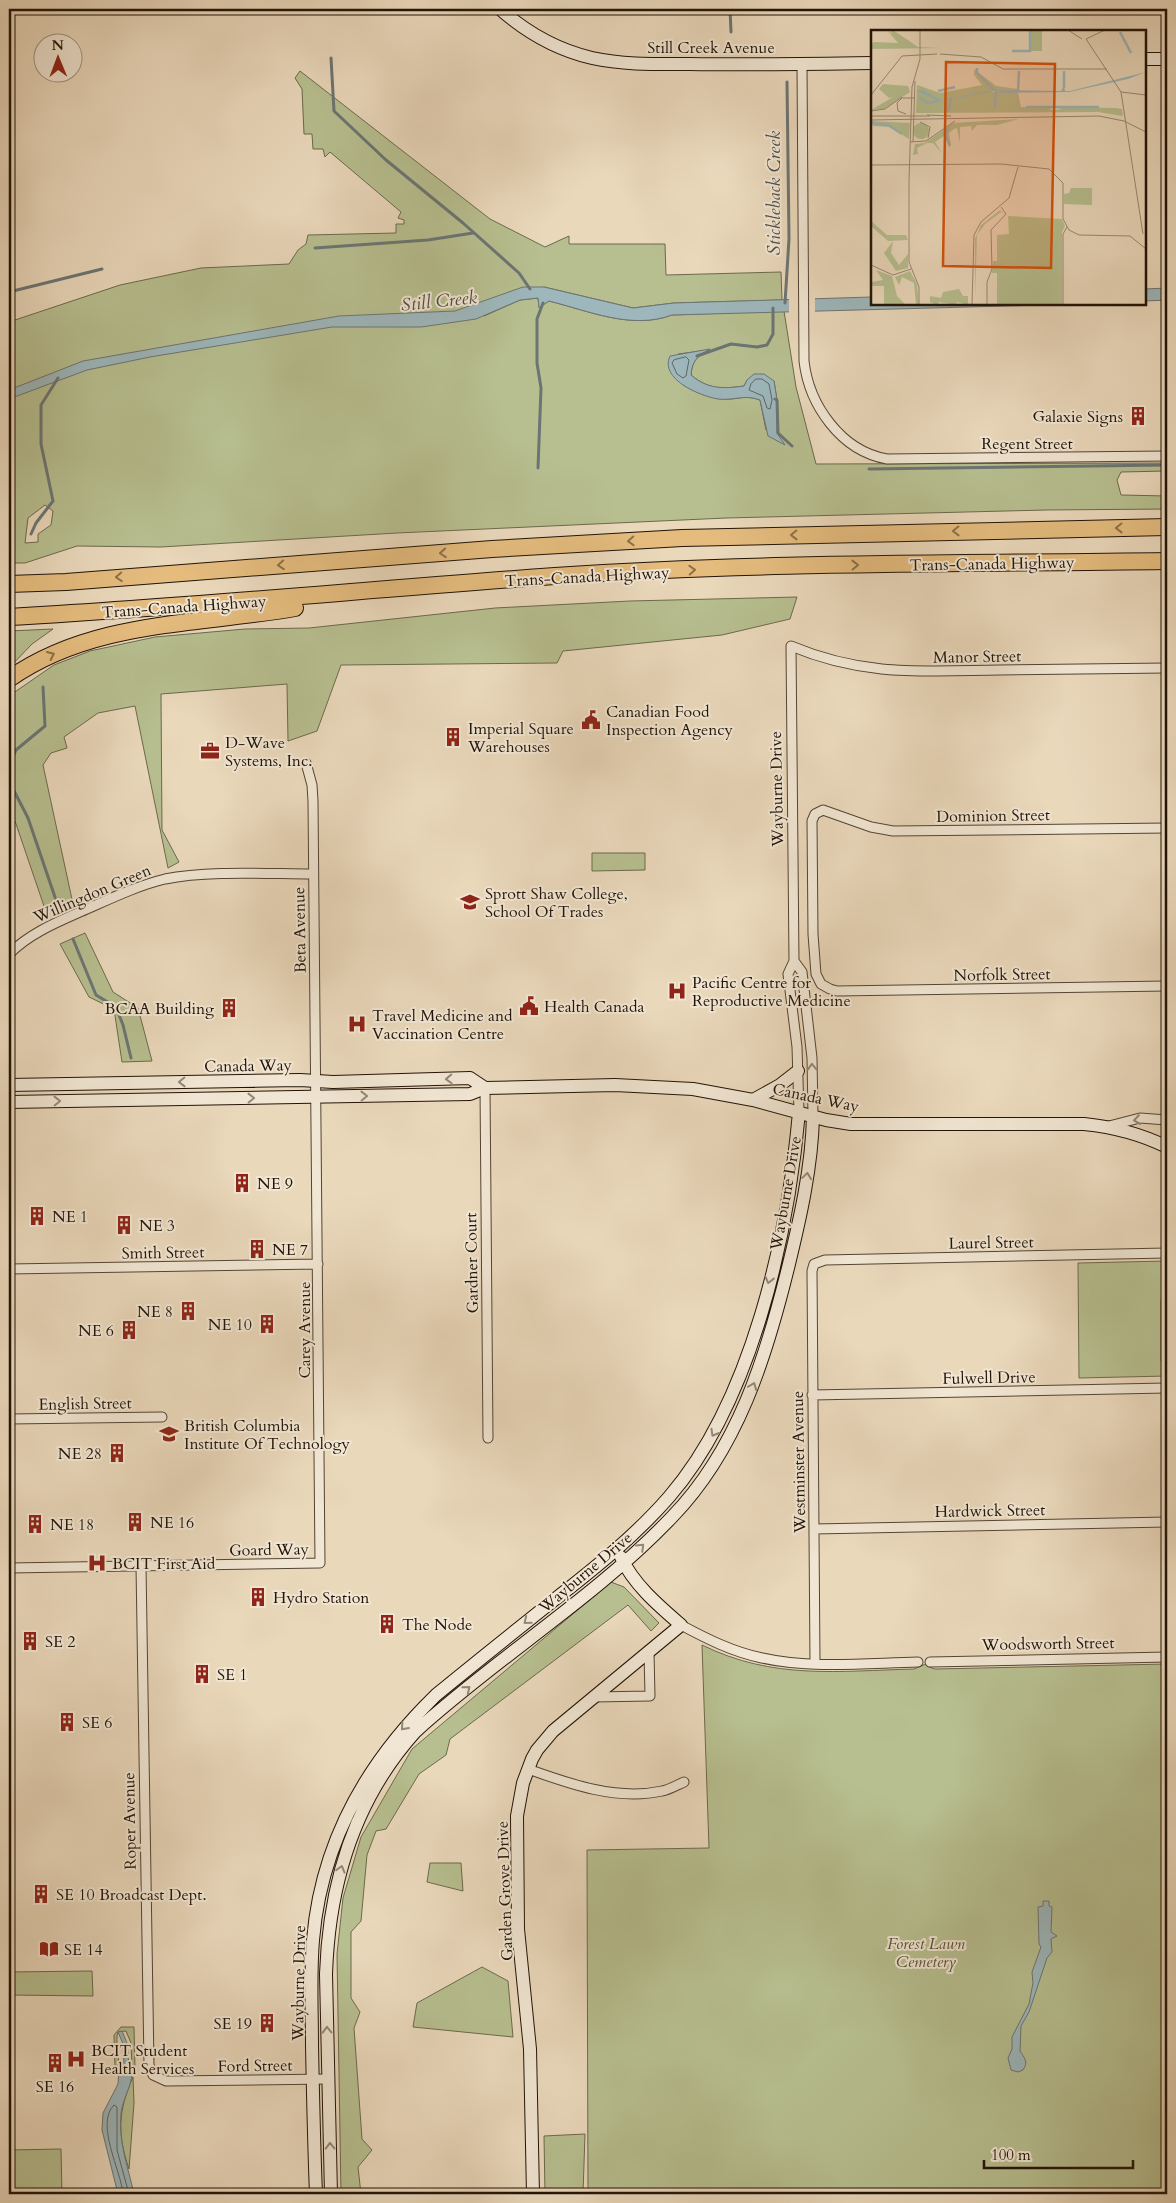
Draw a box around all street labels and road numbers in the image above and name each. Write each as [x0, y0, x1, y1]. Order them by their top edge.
street label: Still Creek Avenue [647, 37, 775, 59]
street label: Regent Street [981, 433, 1073, 455]
street label: Trans-Canada Highway [909, 552, 1075, 576]
street label: Trans-Canada Highway [504, 562, 670, 592]
street label: Trans-Canada Highway [101, 590, 268, 624]
street label: Manor Street [933, 645, 1021, 669]
street label: Wayburne Drive [765, 731, 789, 848]
street label: Dominion Street [936, 804, 1050, 828]
street label: Willingdon Green [29, 859, 154, 929]
street label: Beta Avenue [288, 887, 312, 973]
street label: Norfolk Street [953, 963, 1051, 987]
street label: Canada Way [204, 1054, 293, 1078]
street label: Canada Way [771, 1078, 862, 1118]
street label: Wayburne Drive [765, 1134, 807, 1253]
street label: Gardner Court [460, 1212, 484, 1314]
street label: Laurel Street [948, 1231, 1034, 1255]
street label: Smith Street [121, 1241, 205, 1265]
street label: Carey Avenue [294, 1282, 316, 1378]
street label: Fulwell Drive [942, 1366, 1036, 1390]
street label: Westminster Avenue [787, 1391, 811, 1534]
street label: English Street [38, 1392, 132, 1416]
street label: Hardwick Street [935, 1499, 1046, 1523]
street label: Wayburne Drive [534, 1527, 637, 1619]
street label: Goard Way [229, 1538, 310, 1562]
street label: Woodsworth Street [980, 1632, 1115, 1656]
street label: Roper Avenue [118, 1772, 142, 1870]
street label: Garden Grove Drive [492, 1821, 518, 1961]
street label: Wayburne Drive [287, 1925, 311, 2042]
street label: Ford Street [217, 2054, 293, 2078]

